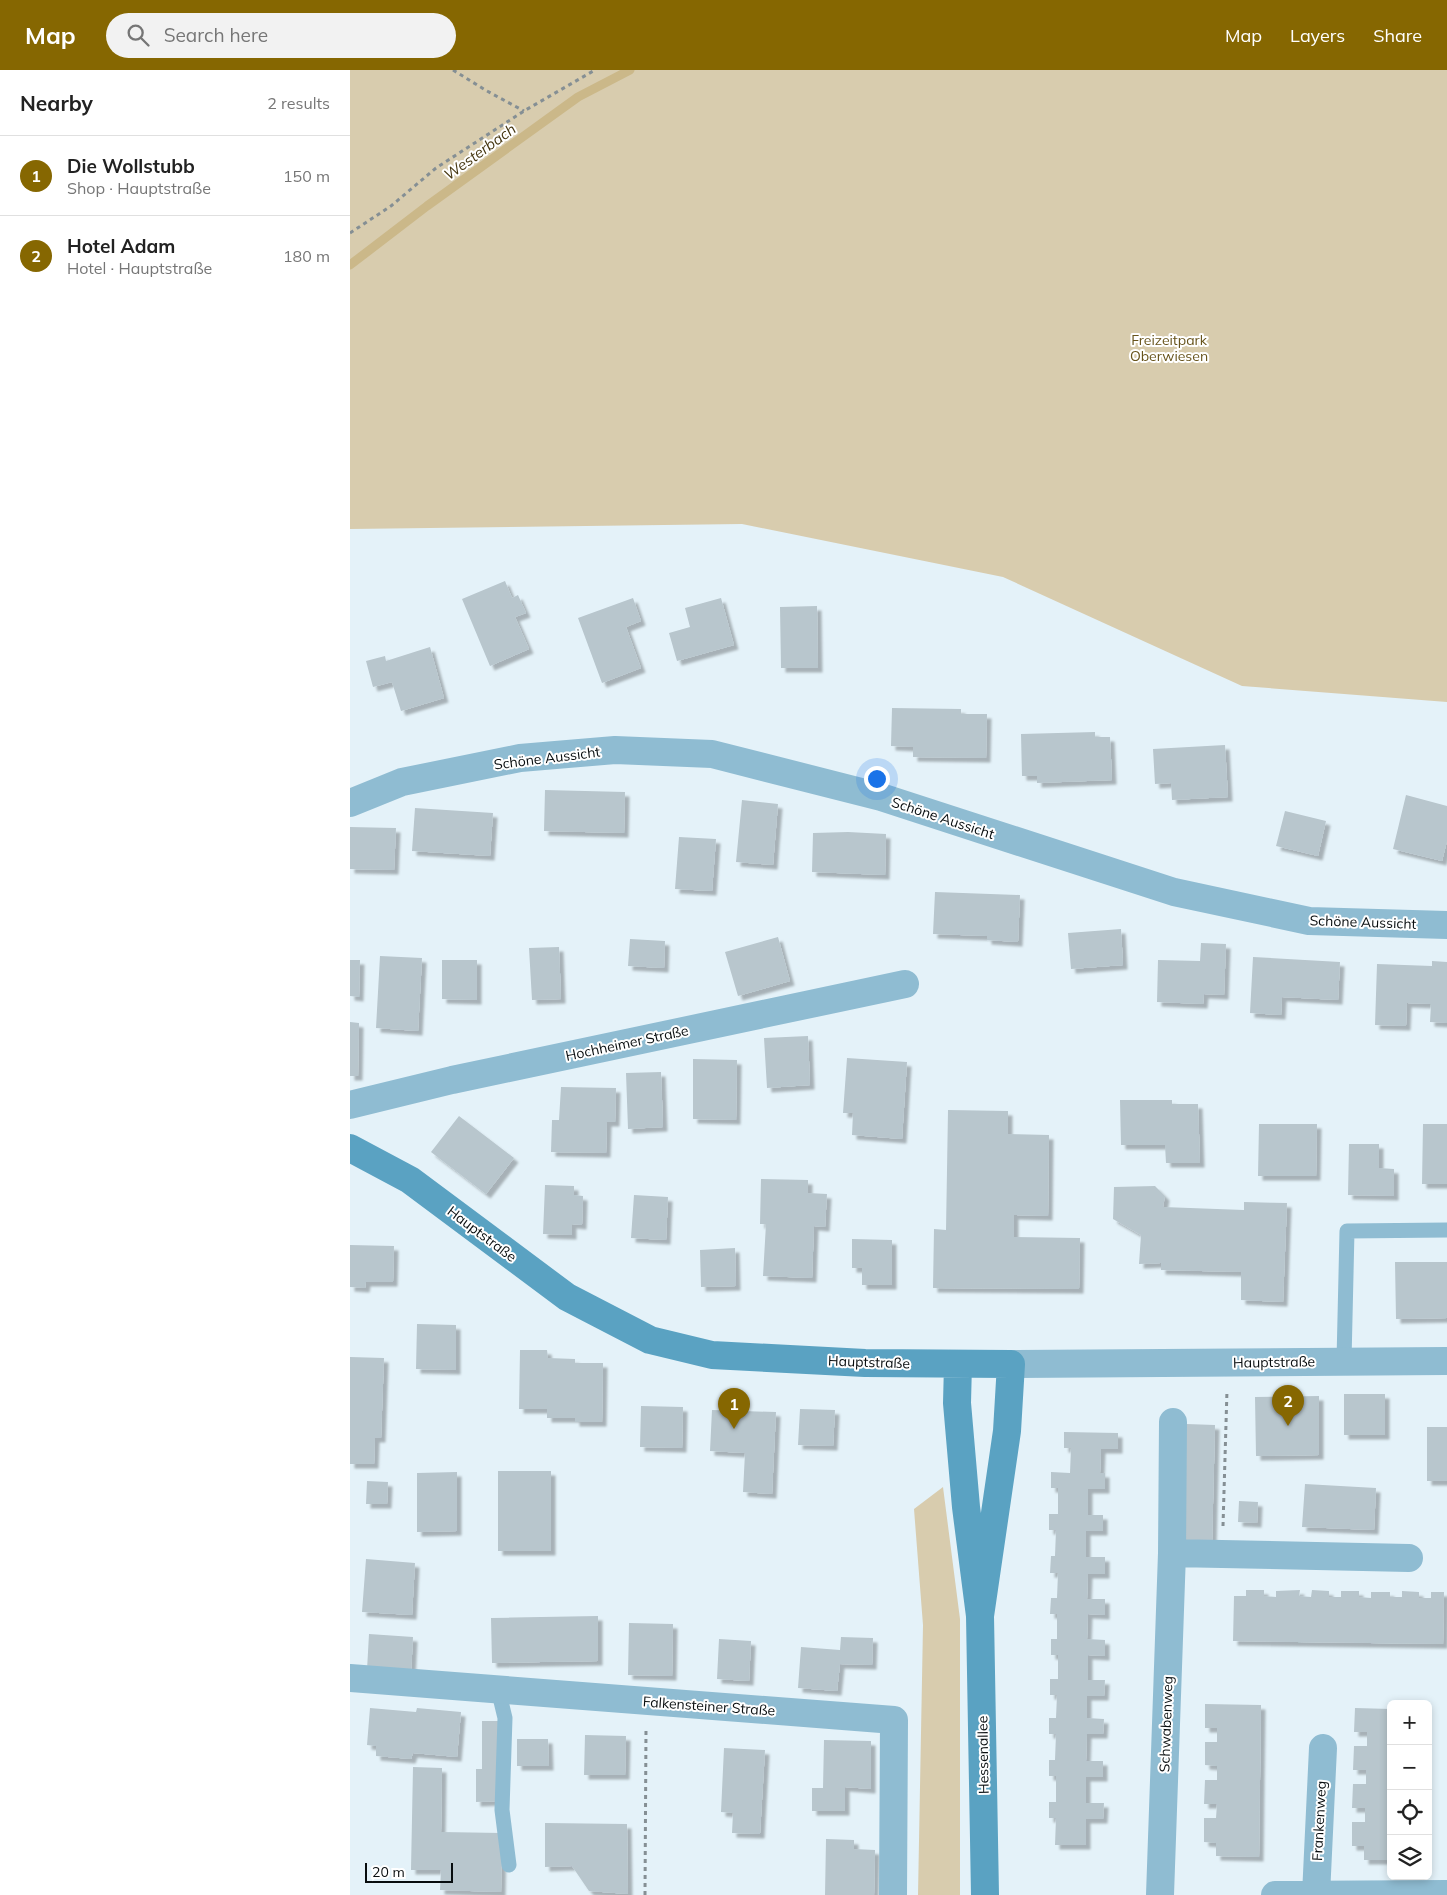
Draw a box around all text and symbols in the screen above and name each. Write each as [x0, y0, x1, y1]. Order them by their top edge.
search box [106, 13, 456, 58]
text: Map [25, 20, 76, 50]
icon: search [124, 21, 152, 49]
text: Search here [164, 23, 268, 47]
text: Map [1225, 24, 1262, 47]
text: Layers [1290, 24, 1345, 47]
text: Share [1373, 24, 1422, 47]
text: Nearby [20, 90, 93, 116]
text: 2 results [267, 93, 330, 113]
water label: Westerbach [440, 119, 520, 184]
text: Die Wollstubb [67, 154, 195, 178]
text: 1 [31, 166, 41, 186]
text: 150 m [283, 166, 330, 186]
text: Shop · Hauptstraße [67, 178, 211, 198]
text: Hotel Adam [67, 234, 175, 258]
text: 2 [31, 246, 41, 266]
text: 180 m [283, 246, 330, 266]
text: Hotel · Hauptstraße [67, 258, 212, 278]
park label: Freizeitpark Oberwiesen [1130, 331, 1208, 365]
street label: Schöne Aussicht [493, 743, 601, 773]
your location [864, 766, 890, 792]
street label: Schöne Aussicht [889, 793, 997, 843]
street label: Schöne Aussicht [1309, 911, 1417, 933]
street label: Hochheimer Straße [564, 1021, 690, 1065]
street label: Hauptstraße [444, 1202, 520, 1266]
street label: Hauptstraße [828, 1352, 910, 1372]
street label: Hauptstraße [1233, 1352, 1315, 1372]
pin: 2 [1272, 1385, 1304, 1426]
pin: 1 [718, 1388, 750, 1429]
street label: Schwabenweg [1155, 1675, 1177, 1773]
street label: Falkensteiner Straße [642, 1692, 776, 1720]
map controls [1387, 1700, 1432, 1880]
button: + [1387, 1700, 1432, 1745]
street label: Hessenallee [973, 1716, 993, 1794]
button: − [1387, 1745, 1432, 1790]
street label: Frankenweg [1308, 1780, 1330, 1862]
button: locate [1387, 1790, 1432, 1835]
button: layers [1387, 1835, 1432, 1880]
scale bar [365, 1860, 452, 1883]
text: 20 m [372, 1863, 405, 1881]

